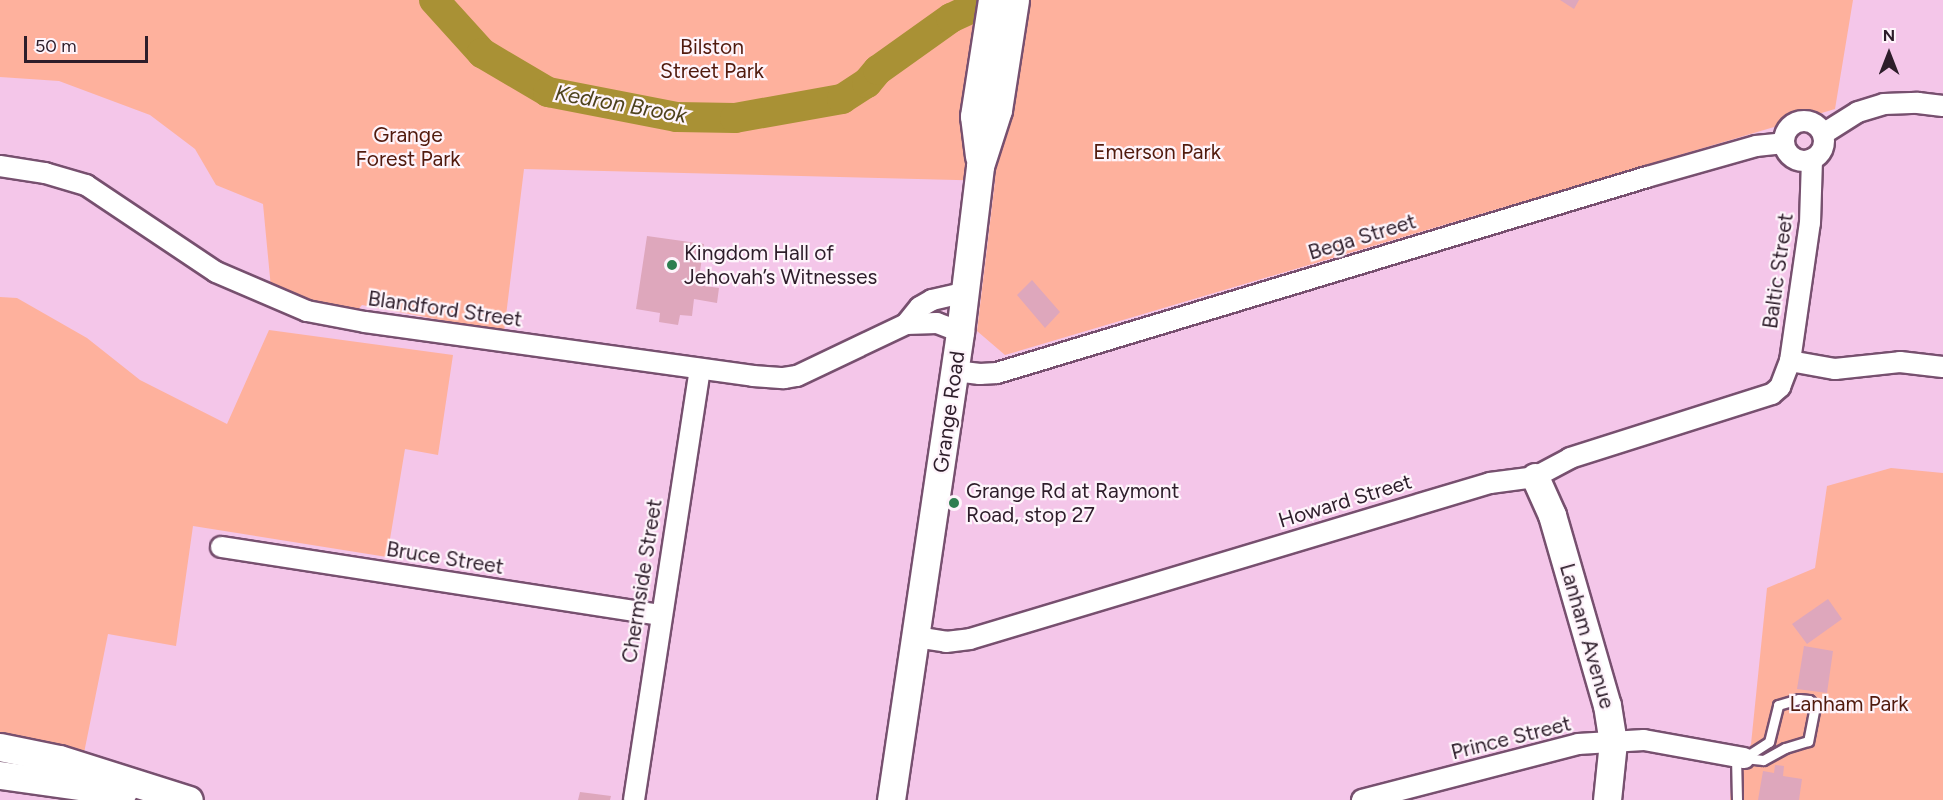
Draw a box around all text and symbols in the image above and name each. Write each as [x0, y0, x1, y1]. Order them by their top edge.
scale bar [27, 24, 152, 62]
north arrow [1859, 24, 1919, 84]
text: N [1883, 26, 1895, 45]
park label: Bilston Street Park [660, 34, 764, 84]
text: 50 m [35, 35, 77, 57]
water label: Kedron Brook [553, 79, 689, 129]
park label: Grange Forest Park [356, 122, 460, 172]
park label: Emerson Park [1093, 139, 1221, 165]
street label: Bega Street [1305, 209, 1419, 265]
street label: Baltic Street [1757, 212, 1799, 330]
place label: Kingdom Hall of Jehovah’s Witnesses [684, 240, 877, 290]
marker: Kingdom Hall of Jehovah’s Witnesses [665, 258, 679, 272]
street label: Blandford Street [366, 286, 524, 332]
street label: Grange Road [928, 349, 970, 475]
street label: Howard Street [1275, 469, 1415, 533]
place label: Grange Rd at Raymont Road, stop 27 [966, 478, 1179, 528]
marker: Grange Rd at Raymont Road, stop 27 [947, 496, 961, 510]
street label: Chermside Street [617, 497, 667, 665]
street label: Bruce Street [385, 536, 505, 580]
street label: Lanham Avenue [1554, 561, 1620, 711]
park label: Lanham Park [1790, 691, 1908, 717]
street label: Prince Street [1448, 711, 1574, 765]

